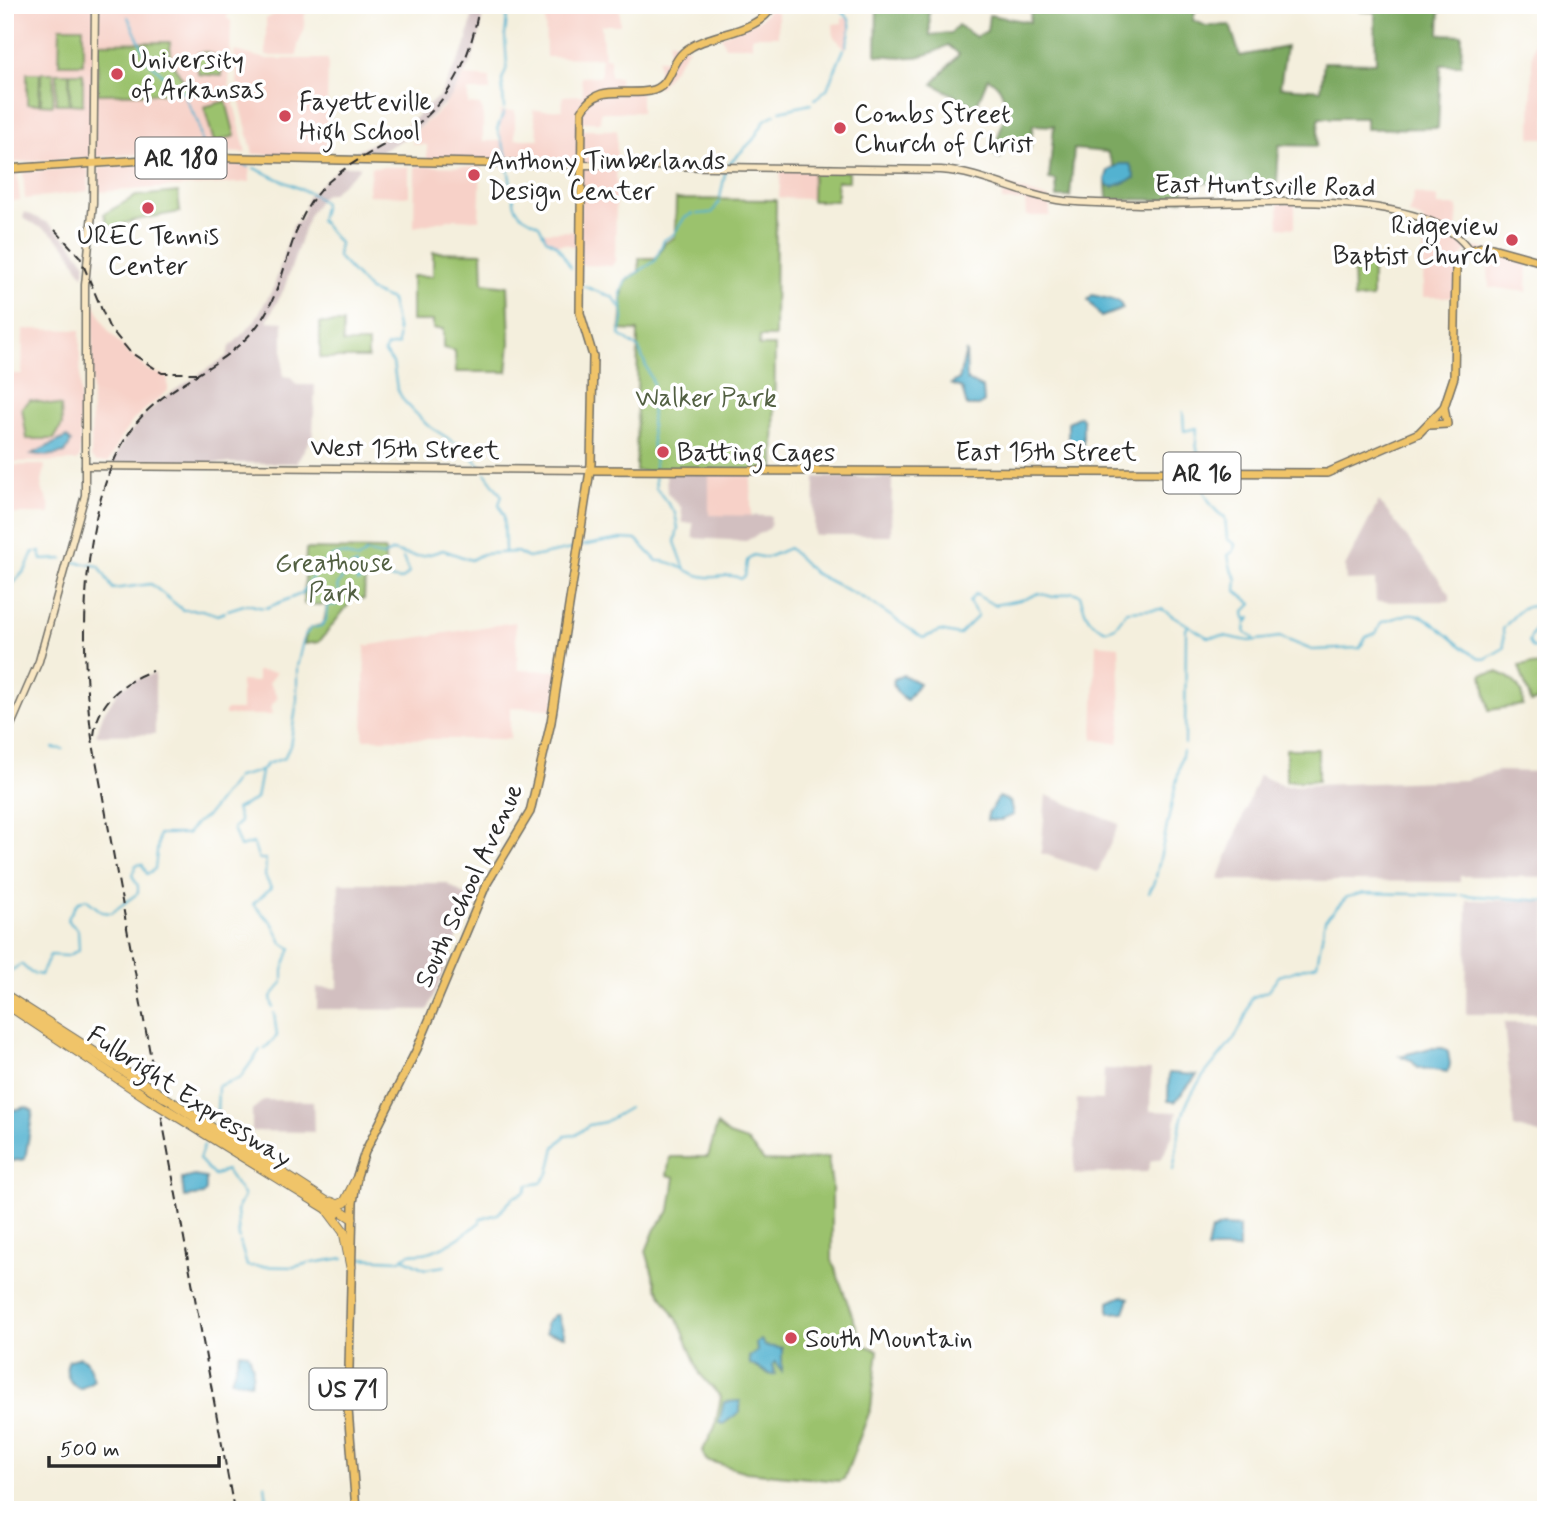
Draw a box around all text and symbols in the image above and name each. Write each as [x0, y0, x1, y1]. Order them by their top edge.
place label: University of Arkansas [131, 44, 264, 108]
marker: University of Arkansas [109, 66, 125, 82]
place label: Fayetteville High School [299, 86, 432, 153]
place label: Combs Street Church of Christ [854, 98, 1034, 162]
marker: Fayetteville High School [277, 108, 293, 124]
marker: Combs Street Church of Christ [832, 120, 848, 136]
road number: AR 180 [136, 138, 227, 178]
place label: Anthony Timberlands Design Center [488, 145, 726, 211]
marker: Anthony Timberlands Design Center [466, 167, 482, 183]
street label: East Huntsville Road [1154, 168, 1376, 206]
marker: UREC Tennis Center [140, 200, 156, 216]
place label: Ridgeview Baptist Church [1333, 210, 1498, 274]
place label: UREC Tennis Center [77, 220, 219, 284]
marker: Ridgeview Baptist Church [1504, 232, 1520, 248]
park label: Walker Park [635, 382, 777, 416]
street label: West 15th Street [310, 431, 500, 469]
street label: East 15th Street [955, 436, 1137, 470]
place label: Batting Cages [677, 437, 835, 474]
marker: Batting Cages [655, 444, 671, 460]
road number: AR 16 [1164, 452, 1240, 494]
park label: Greathouse Park [275, 547, 393, 611]
street label: South School Avenue [408, 778, 532, 994]
street label: Fulbright Expressway [78, 1019, 298, 1179]
place label: South Mountain [805, 1323, 973, 1357]
marker: South Mountain [783, 1330, 799, 1346]
road number: US 71 [310, 1368, 386, 1409]
scale bar [49, 1424, 219, 1468]
text: 500 m [60, 1436, 120, 1464]

